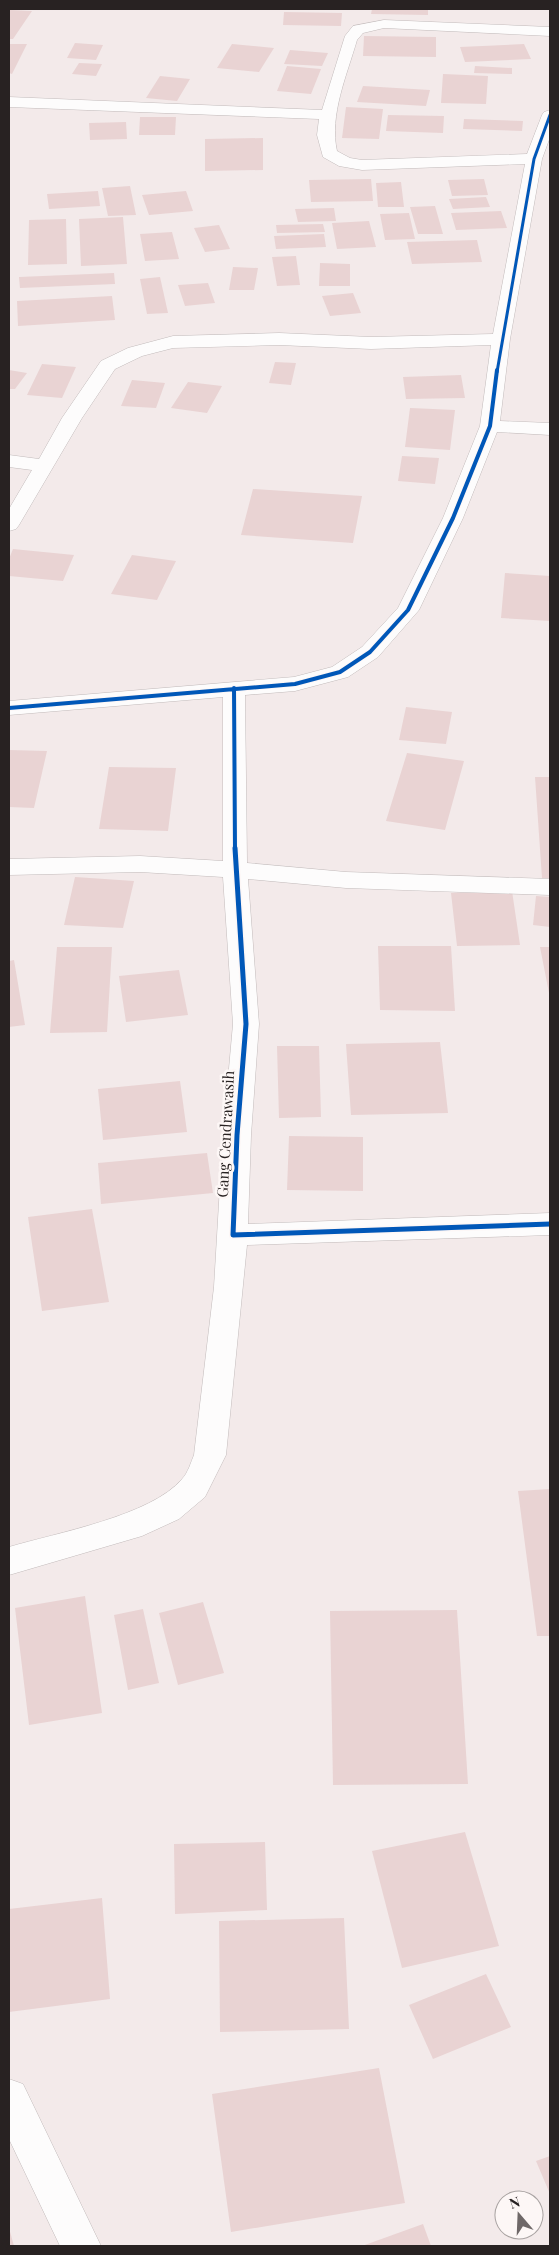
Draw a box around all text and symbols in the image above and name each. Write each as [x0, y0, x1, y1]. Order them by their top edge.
street label: Gang Cendrawasih [212, 1070, 238, 1198]
north arrow [494, 2190, 544, 2240]
text: N [507, 2192, 522, 2213]

